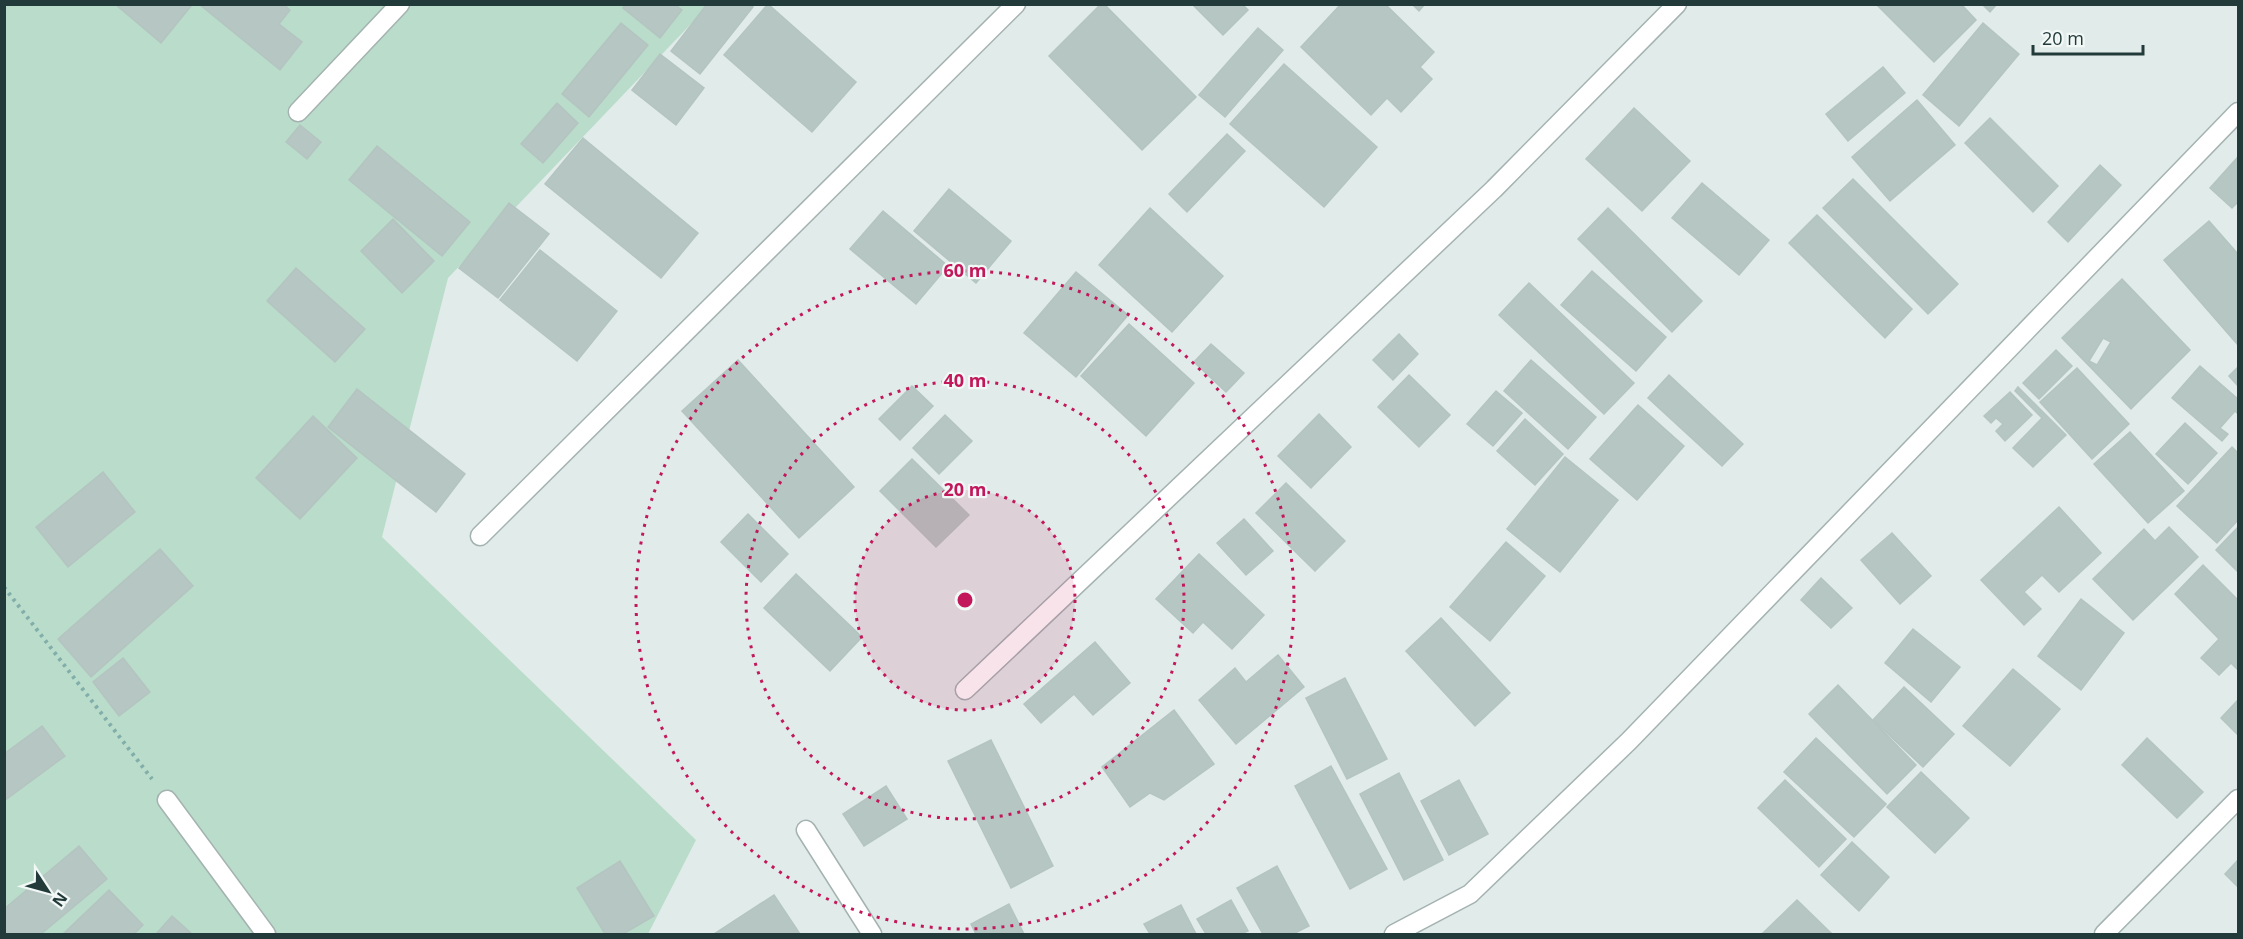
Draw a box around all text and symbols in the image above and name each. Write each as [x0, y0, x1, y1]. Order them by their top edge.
scale bar [2033, 18, 2142, 56]
text: 20 m [2042, 26, 2084, 50]
text: 60 m [944, 258, 986, 282]
text: 40 m [944, 368, 986, 392]
text: 20 m [944, 477, 986, 501]
centre of rings [955, 590, 975, 610]
north arrow [18, 861, 78, 921]
text: N [47, 888, 73, 912]

